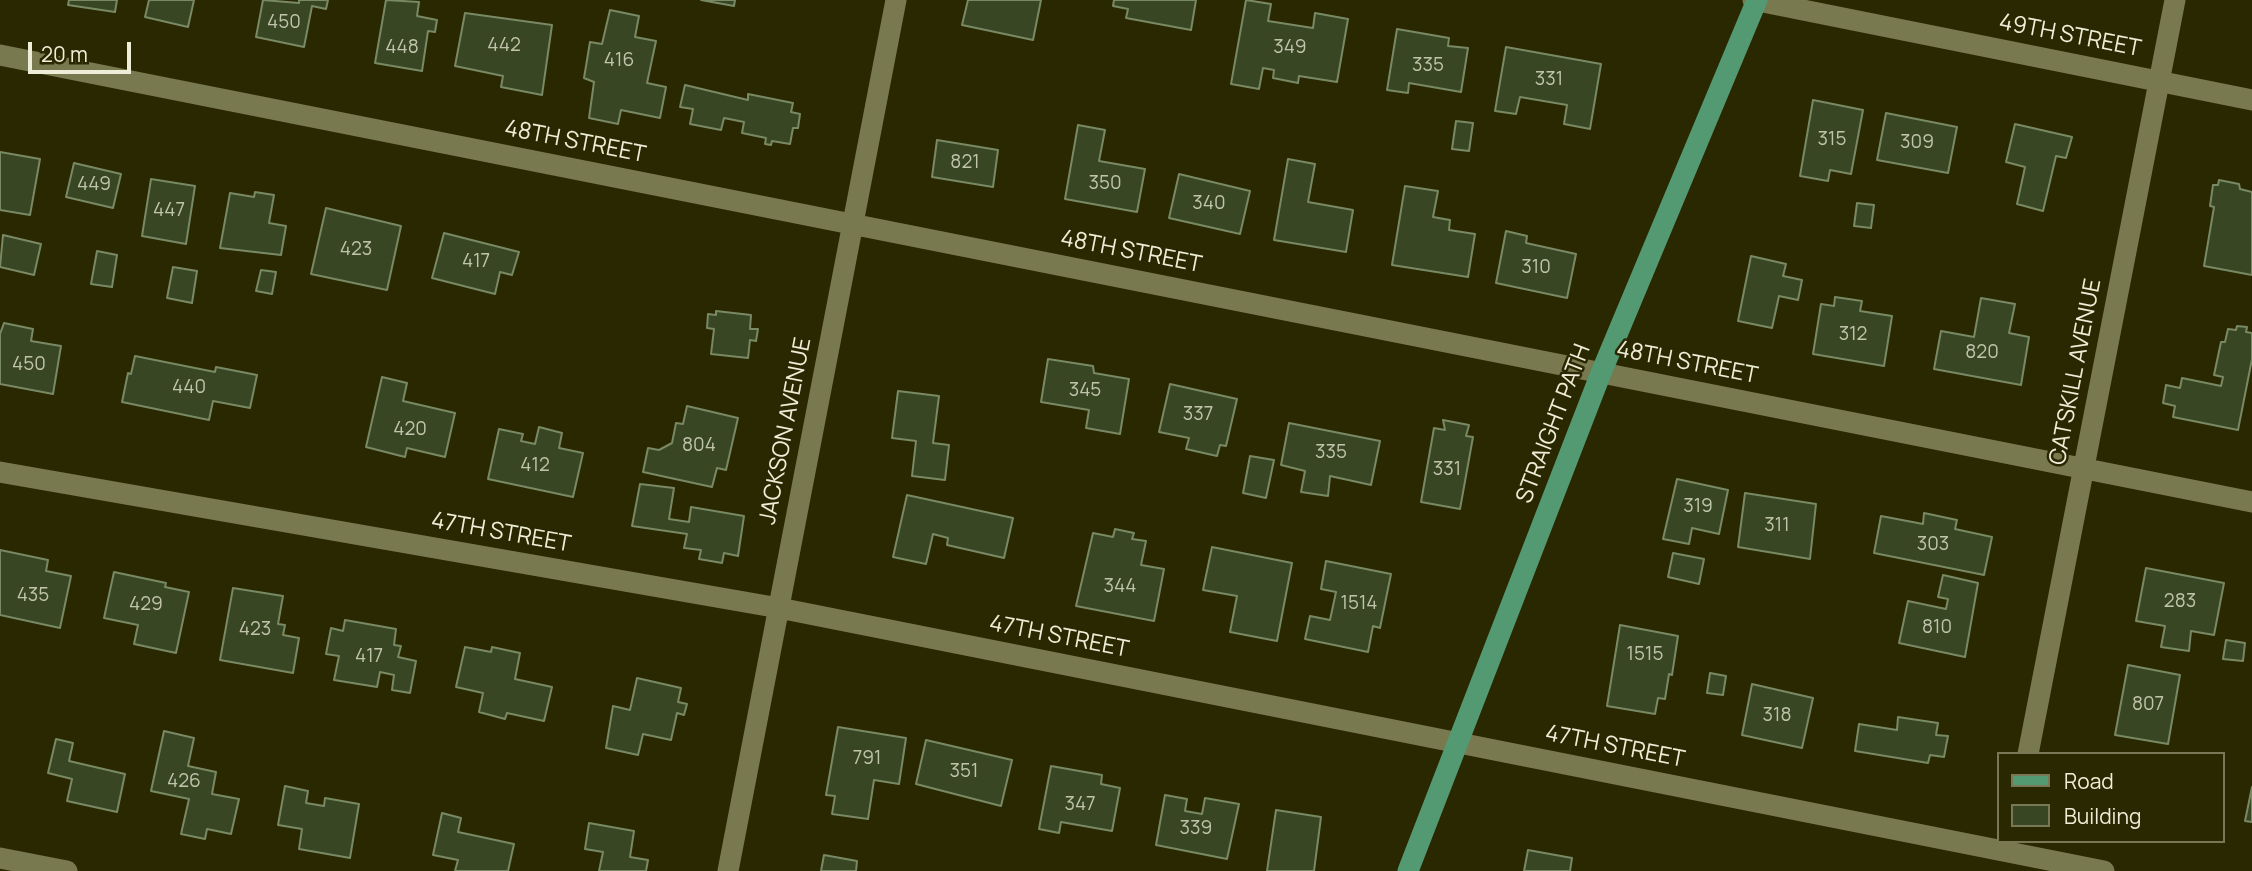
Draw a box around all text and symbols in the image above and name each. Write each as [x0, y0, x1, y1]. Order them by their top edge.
street label: 49TH STREET [1997, 9, 2143, 63]
house number: 450 [267, 12, 301, 34]
scale bar [32, 28, 135, 72]
house number: 442 [487, 35, 521, 57]
house number: 448 [385, 37, 419, 59]
house number: 349 [1273, 37, 1307, 59]
text: 20 m [41, 40, 88, 68]
house number: 416 [604, 50, 634, 72]
house number: 335 [1412, 55, 1444, 77]
house number: 331 [1535, 69, 1563, 91]
street label: 48TH STREET [502, 115, 648, 169]
house number: 315 [1818, 129, 1846, 151]
house number: 309 [1900, 132, 1934, 154]
house number: 821 [950, 152, 980, 174]
house number: 350 [1088, 173, 1122, 195]
house number: 449 [77, 174, 111, 196]
house number: 340 [1192, 193, 1226, 215]
house number: 447 [153, 200, 185, 222]
street label: 48TH STREET [1058, 225, 1204, 279]
house number: 423 [340, 239, 372, 261]
house number: 417 [462, 251, 490, 273]
house number: 310 [1521, 257, 1551, 279]
street label: CATSKILL AVENUE [2044, 277, 2108, 467]
house number: 312 [1839, 324, 1867, 346]
street label: JACKSON AVENUE [754, 335, 818, 527]
street label: 48TH STREET [1614, 336, 1760, 390]
street label: STRAIGHT PATH [1511, 341, 1597, 507]
house number: 820 [1965, 342, 1999, 364]
house number: 450 [12, 354, 46, 376]
house number: 440 [172, 377, 206, 399]
house number: 345 [1069, 380, 1101, 402]
house number: 337 [1183, 404, 1213, 426]
house number: 420 [393, 419, 427, 441]
house number: 804 [682, 435, 716, 457]
house number: 335 [1315, 442, 1347, 464]
house number: 412 [520, 455, 550, 477]
house number: 331 [1433, 459, 1461, 481]
house number: 319 [1683, 496, 1713, 518]
street label: 47TH STREET [429, 507, 573, 559]
house number: 311 [1764, 515, 1790, 537]
house number: 303 [1917, 534, 1949, 556]
house number: 344 [1103, 576, 1137, 598]
house number: 435 [17, 585, 49, 607]
house number: 283 [2164, 591, 2196, 613]
house number: 1514 [1341, 593, 1377, 615]
house number: 429 [129, 594, 163, 616]
street label: 47TH STREET [987, 610, 1131, 664]
house number: 810 [1922, 617, 1952, 639]
house number: 423 [239, 619, 271, 641]
house number: 1515 [1627, 644, 1663, 666]
house number: 417 [355, 646, 383, 668]
house number: 807 [2132, 694, 2164, 716]
house number: 318 [1763, 705, 1791, 727]
street label: 47TH STREET [1543, 720, 1687, 774]
house number: 791 [853, 748, 881, 770]
legend [1996, 752, 2224, 843]
house number: 351 [950, 761, 978, 783]
text: Road [2064, 767, 2114, 795]
house number: 426 [167, 771, 201, 793]
house number: 347 [1064, 794, 1096, 816]
text: Building [2064, 802, 2141, 830]
house number: 339 [1180, 818, 1212, 840]

